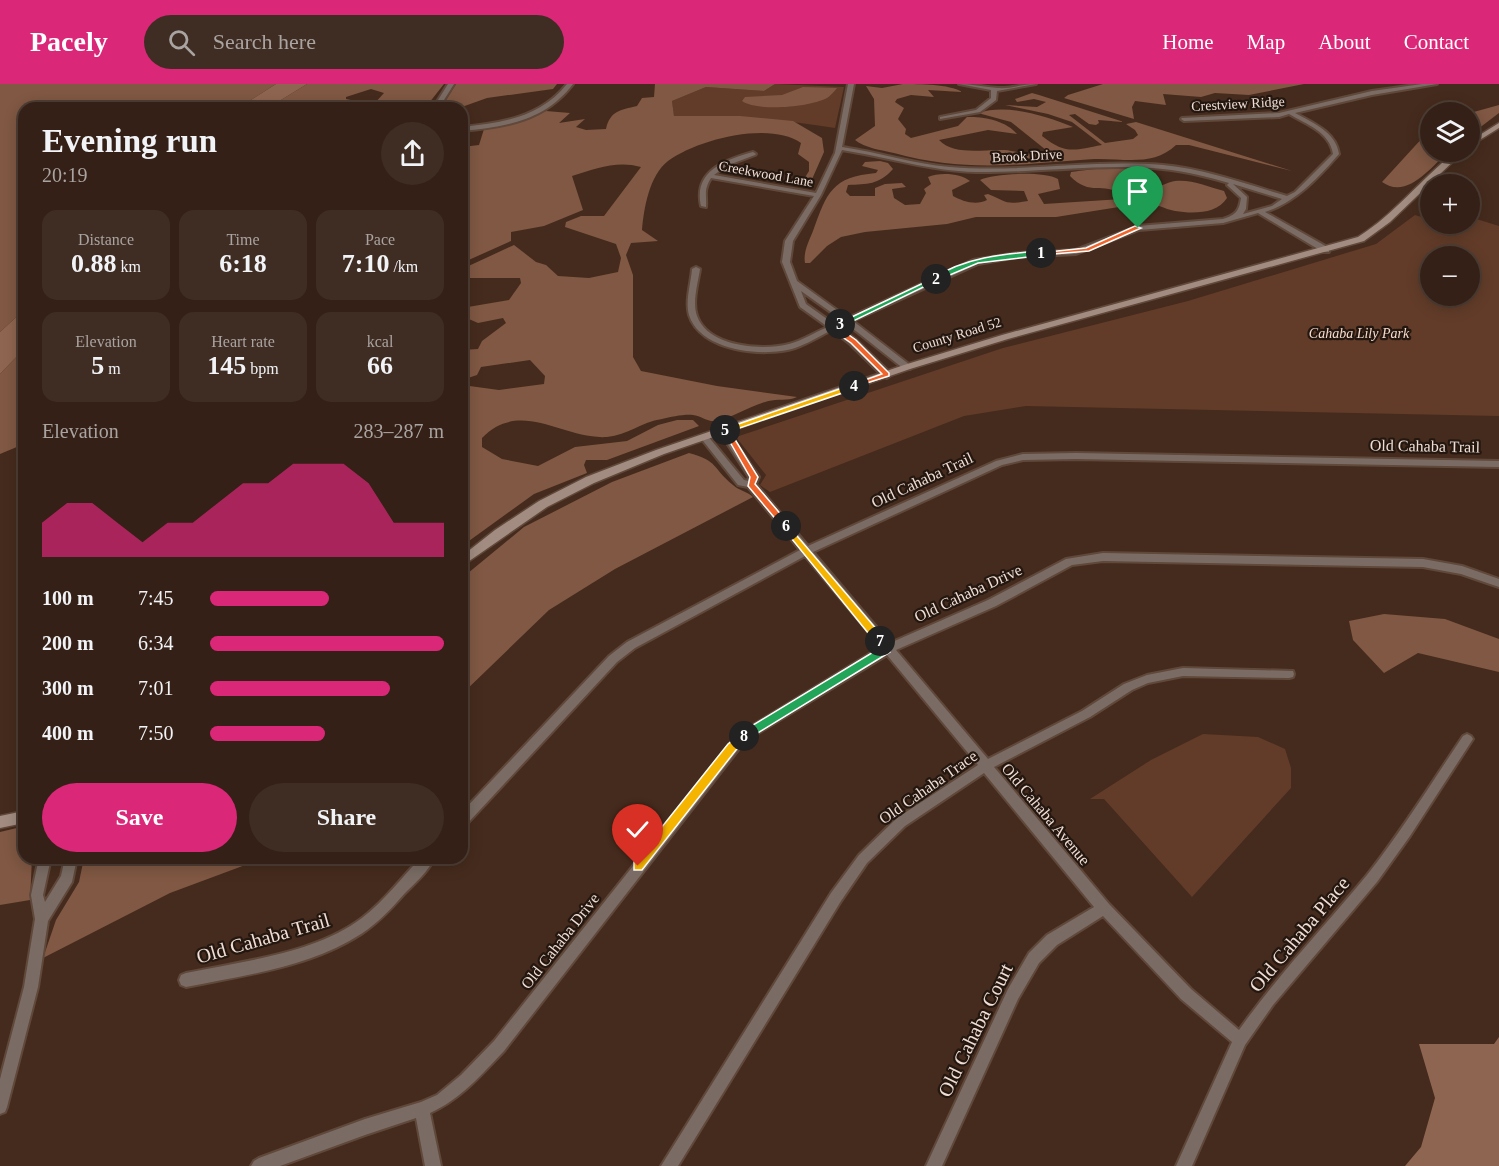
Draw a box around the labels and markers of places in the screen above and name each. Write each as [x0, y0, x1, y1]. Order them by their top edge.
pin [1112, 166, 1163, 228]
pin: 1 [1026, 238, 1056, 268]
pin: 2 [921, 264, 951, 294]
pin: 3 [825, 309, 855, 339]
pin: 4 [839, 371, 869, 401]
pin: 5 [710, 415, 740, 445]
pin: 6 [771, 511, 801, 541]
pin: 7 [865, 626, 895, 656]
pin: 8 [729, 721, 759, 751]
pin [612, 804, 663, 866]

